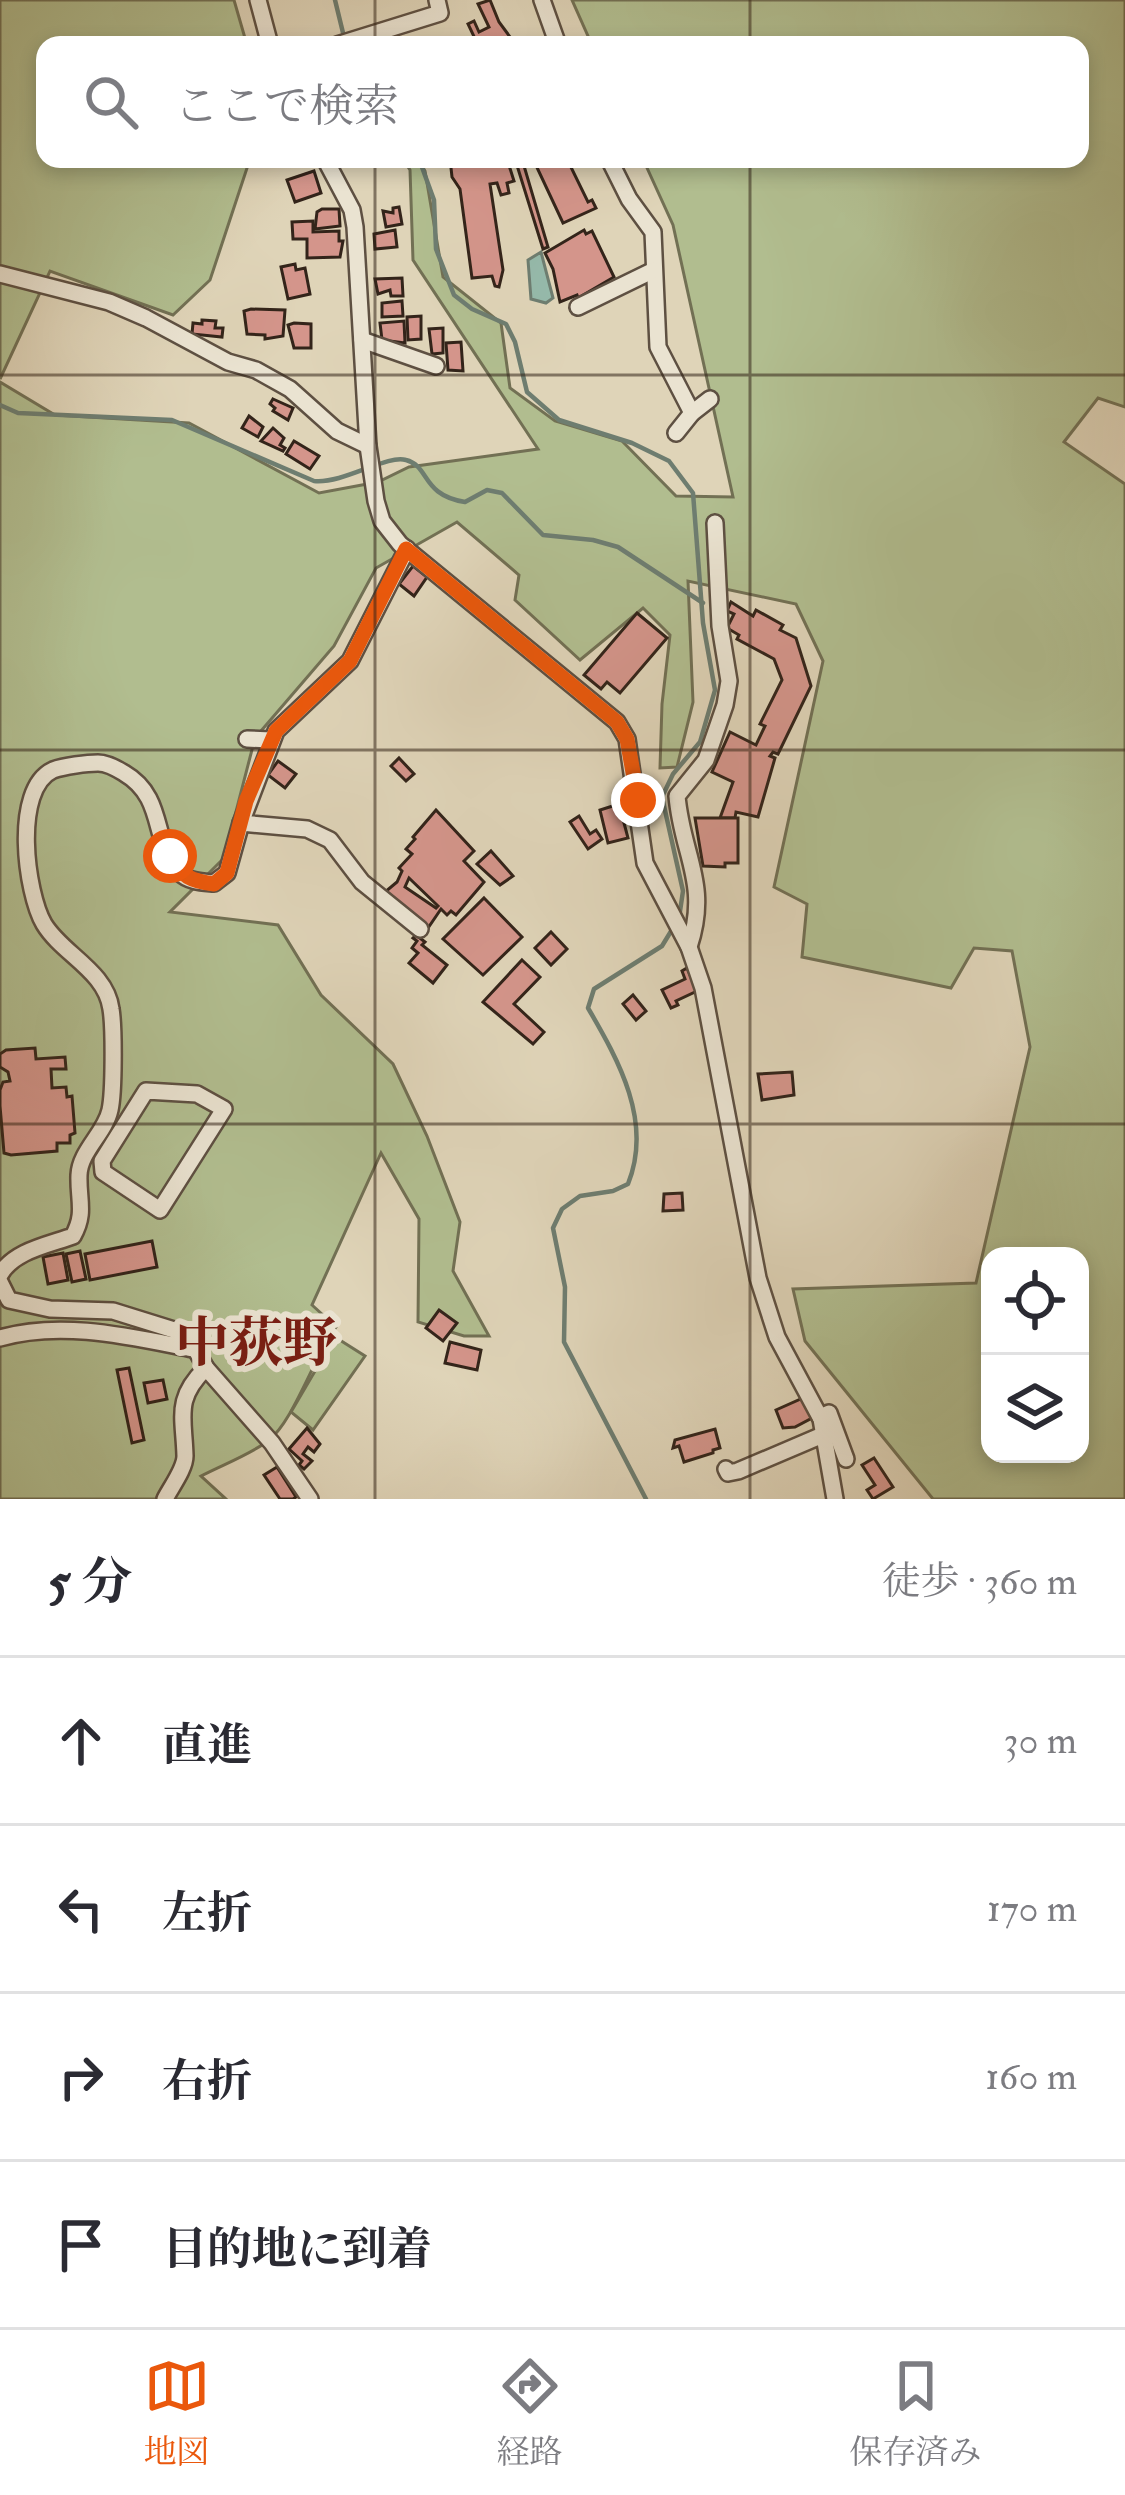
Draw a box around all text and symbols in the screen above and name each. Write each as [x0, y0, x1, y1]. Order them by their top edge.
search box [36, 36, 1089, 168]
icon: search [78, 69, 144, 135]
text: ここで検索 [174, 79, 399, 135]
route end [611, 773, 665, 827]
route start [143, 829, 197, 883]
map controls [981, 1247, 1089, 1463]
button: locate [981, 1247, 1089, 1355]
district label: 中荻野 [175, 1310, 337, 1378]
button: layers [981, 1355, 1089, 1463]
text: 5 分 [48, 1551, 132, 1615]
text: 徒歩 · 360 m [882, 1557, 1077, 1606]
icon: ahead [48, 1708, 114, 1774]
text: 30 m [1004, 1716, 1077, 1765]
text: 直進 [162, 1718, 252, 1774]
icon: left [48, 1876, 114, 1942]
text: 170 m [987, 1884, 1077, 1933]
text: 左折 [162, 1886, 252, 1942]
icon: right [48, 2044, 114, 2110]
text: 160 m [985, 2052, 1077, 2101]
text: 右折 [162, 2054, 252, 2110]
icon: arrive [48, 2212, 114, 2278]
text: 目的地に到着 [162, 2222, 432, 2278]
tab: 地図 [144, 2353, 210, 2473]
tab: 経路 [497, 2353, 563, 2473]
tab: 保存済み [850, 2353, 982, 2473]

